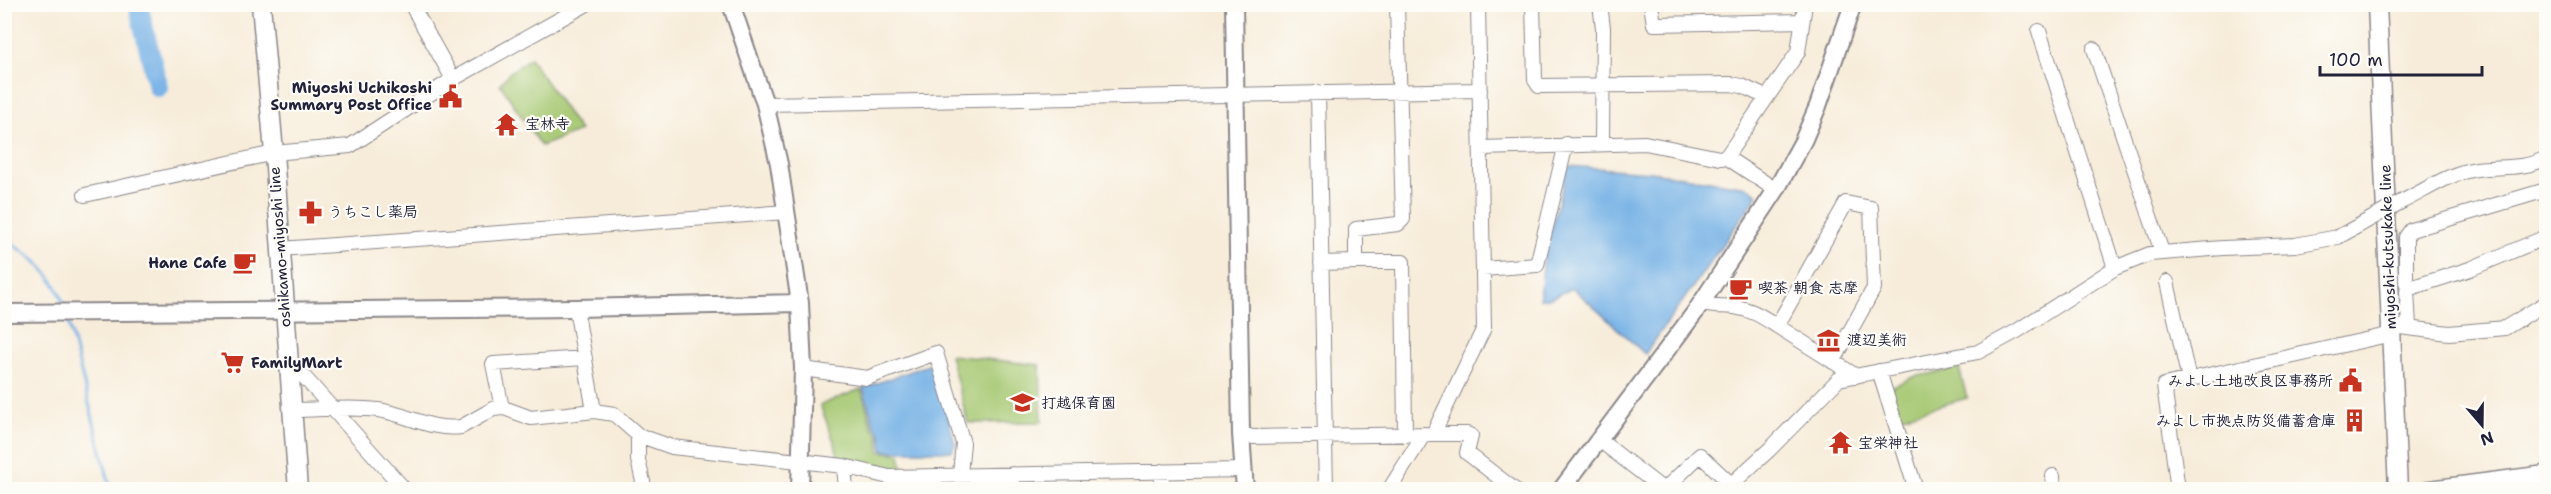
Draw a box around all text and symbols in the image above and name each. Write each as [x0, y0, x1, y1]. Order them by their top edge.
scale bar [2320, 39, 2482, 77]
text: 100 m [2329, 48, 2383, 72]
place label: Miyoshi Uchikoshi Summary Post Office [270, 78, 432, 115]
public building icon: Miyoshi Uchikoshi Summary Post Office [437, 84, 463, 110]
temple icon: 宝林寺 [494, 111, 520, 137]
place label: 宝林寺 [525, 114, 570, 134]
street label: miyoshi-kutsukake line [2375, 164, 2401, 330]
street label: oshikamo-miyoshi line [264, 166, 296, 328]
pharmacy icon: うちこし薬局 [297, 199, 323, 225]
place label: うちこし薬局 [328, 202, 418, 222]
cafe icon: Hane Cafe [232, 250, 258, 276]
place label: Hane Cafe [148, 253, 227, 273]
cafe icon: 喫茶 朝食 志摩 [1727, 275, 1753, 301]
place label: 喫茶 朝食 志摩 [1758, 278, 1858, 298]
museum icon: 渡辺美術 [1816, 327, 1842, 353]
place label: 渡辺美術 [1847, 330, 1907, 350]
supermarket icon: FamilyMart [220, 350, 246, 376]
place label: FamilyMart [251, 353, 342, 373]
public building icon: みよし土地改良区事務所 [2338, 368, 2364, 394]
place label: みよし土地改良区事務所 [2168, 371, 2333, 391]
school or university icon: 打越保育園 [1010, 390, 1036, 416]
place label: 打越保育園 [1041, 393, 1116, 413]
north arrow [2452, 395, 2512, 455]
building icon: みよし市拠点防災備蓄倉庫 [2341, 408, 2367, 434]
place label: みよし市拠点防災備蓄倉庫 [2156, 411, 2336, 431]
text: N [2477, 427, 2497, 451]
temple icon: 宝栄神社 [1827, 430, 1853, 456]
place label: 宝栄神社 [1858, 433, 1918, 453]

